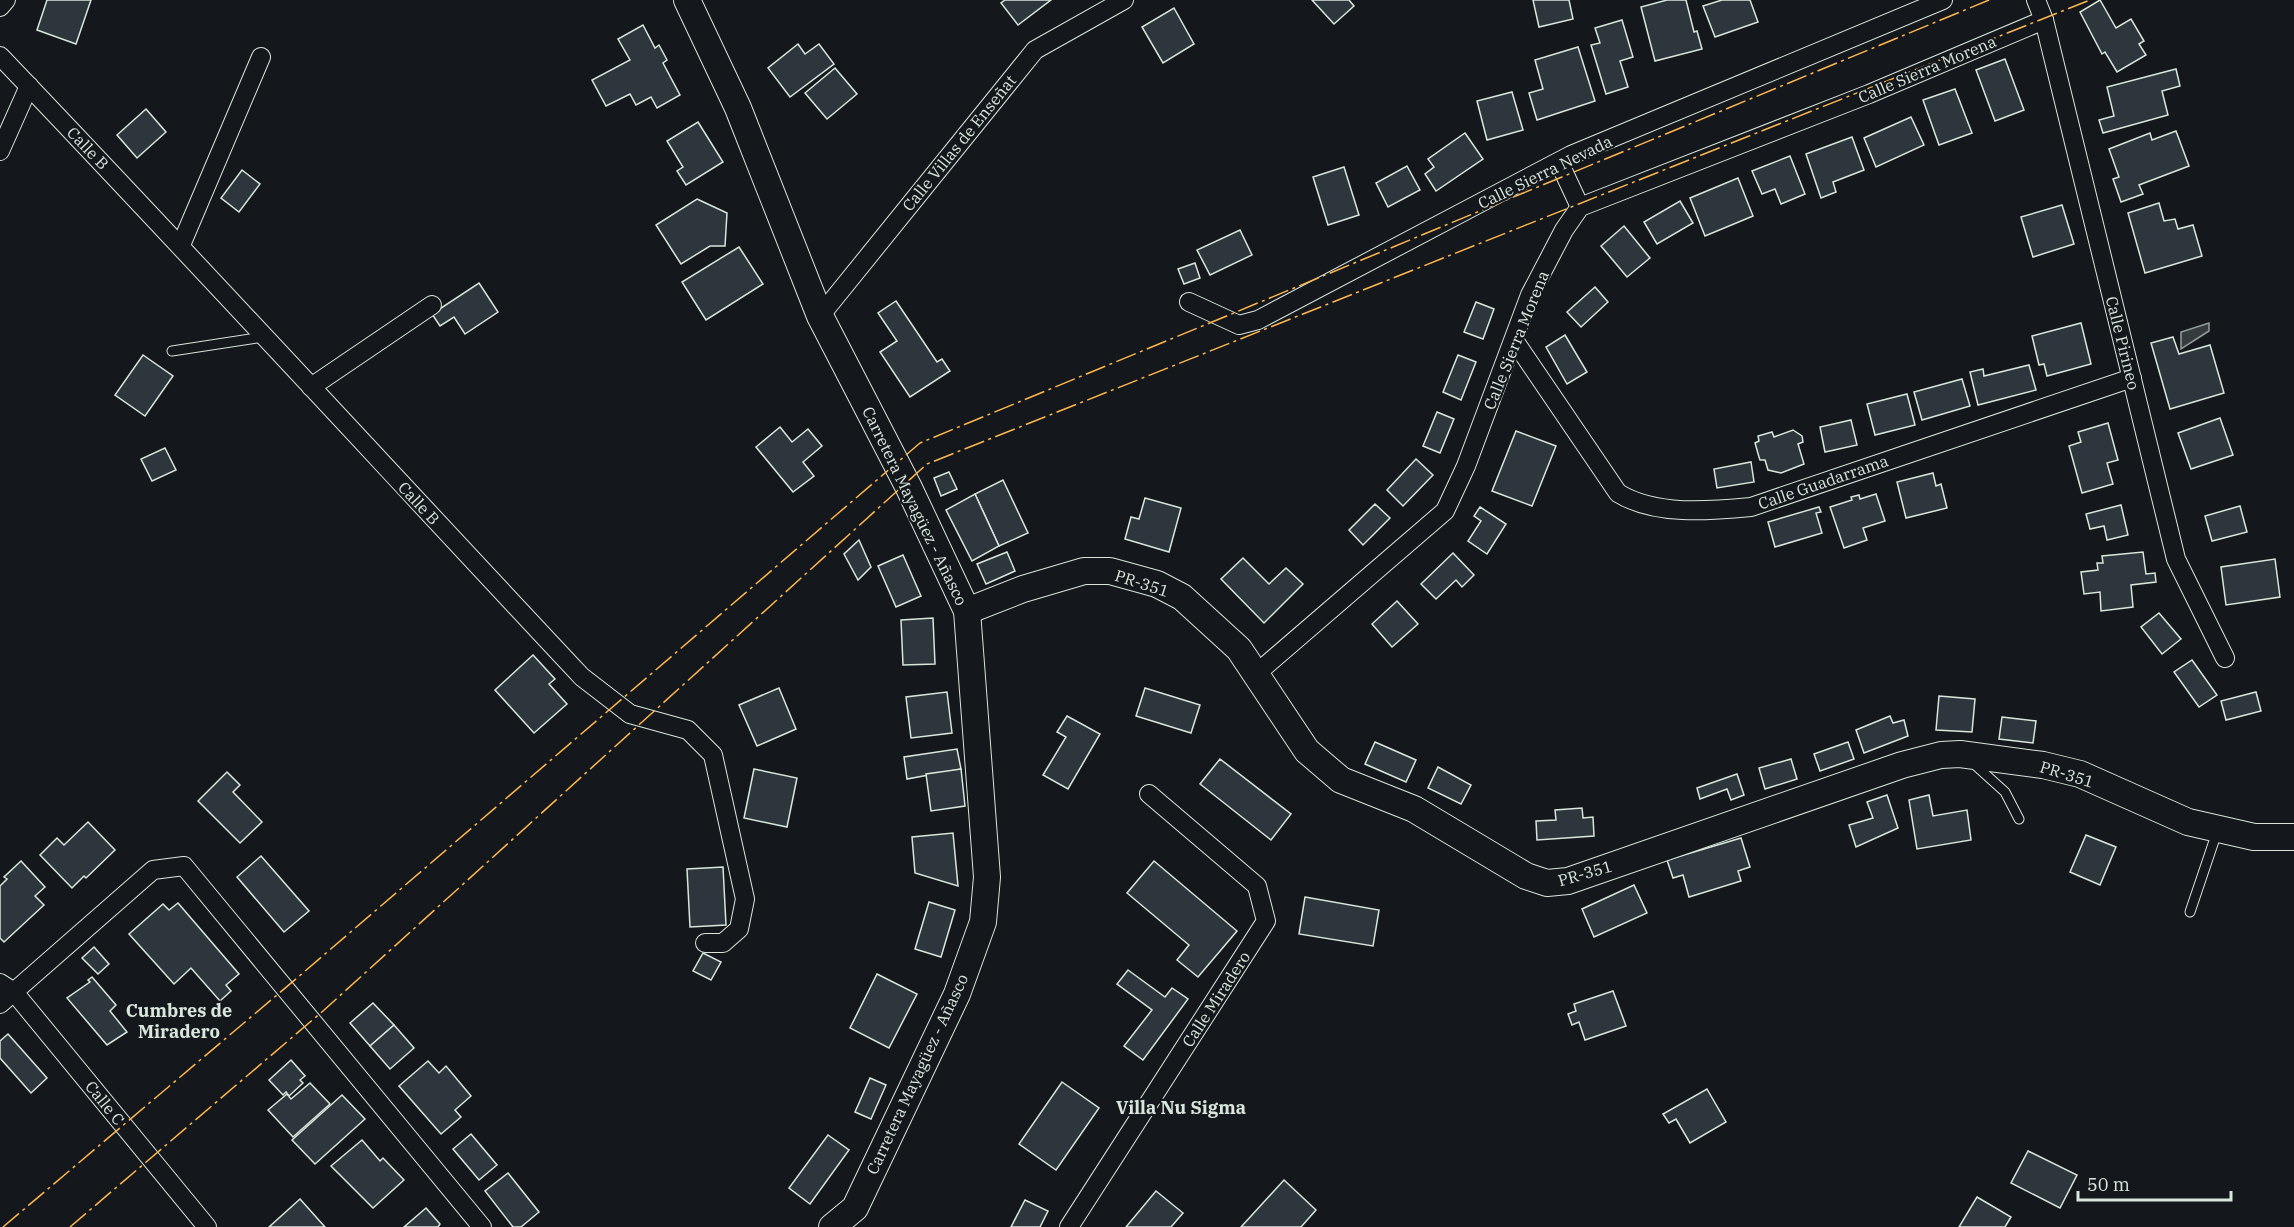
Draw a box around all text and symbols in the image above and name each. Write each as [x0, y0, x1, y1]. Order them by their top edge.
street label: Calle Sierra Morena [1855, 31, 1999, 107]
street label: Calle Villas de Enseñat [898, 71, 1020, 215]
street label: Calle B [63, 123, 113, 173]
street label: Calle Sierra Nevada [1475, 131, 1616, 213]
street label: Calle Sierra Morena [1479, 267, 1553, 412]
street label: Calle Pirineo [2102, 294, 2144, 392]
street label: Carretera Mayagüez - Añasco [858, 403, 972, 609]
street label: Calle Guadarrama [1755, 450, 1891, 514]
street label: Calle B [394, 477, 444, 529]
street label: PR-351 [1113, 565, 1171, 601]
street label: PR-351 [2038, 756, 2096, 792]
street label: PR-351 [1556, 856, 1614, 890]
street label: Calle Miradero [1178, 947, 1254, 1051]
street label: Carretera Mayagüez - Añasco [862, 971, 972, 1177]
district label: Cumbres de Miradero [126, 999, 232, 1043]
street label: Calle C [81, 1077, 129, 1129]
district label: Villa Nu Sigma [1116, 1096, 1246, 1119]
scale bar [2078, 1164, 2231, 1202]
text: 50 m [2087, 1173, 2130, 1196]

